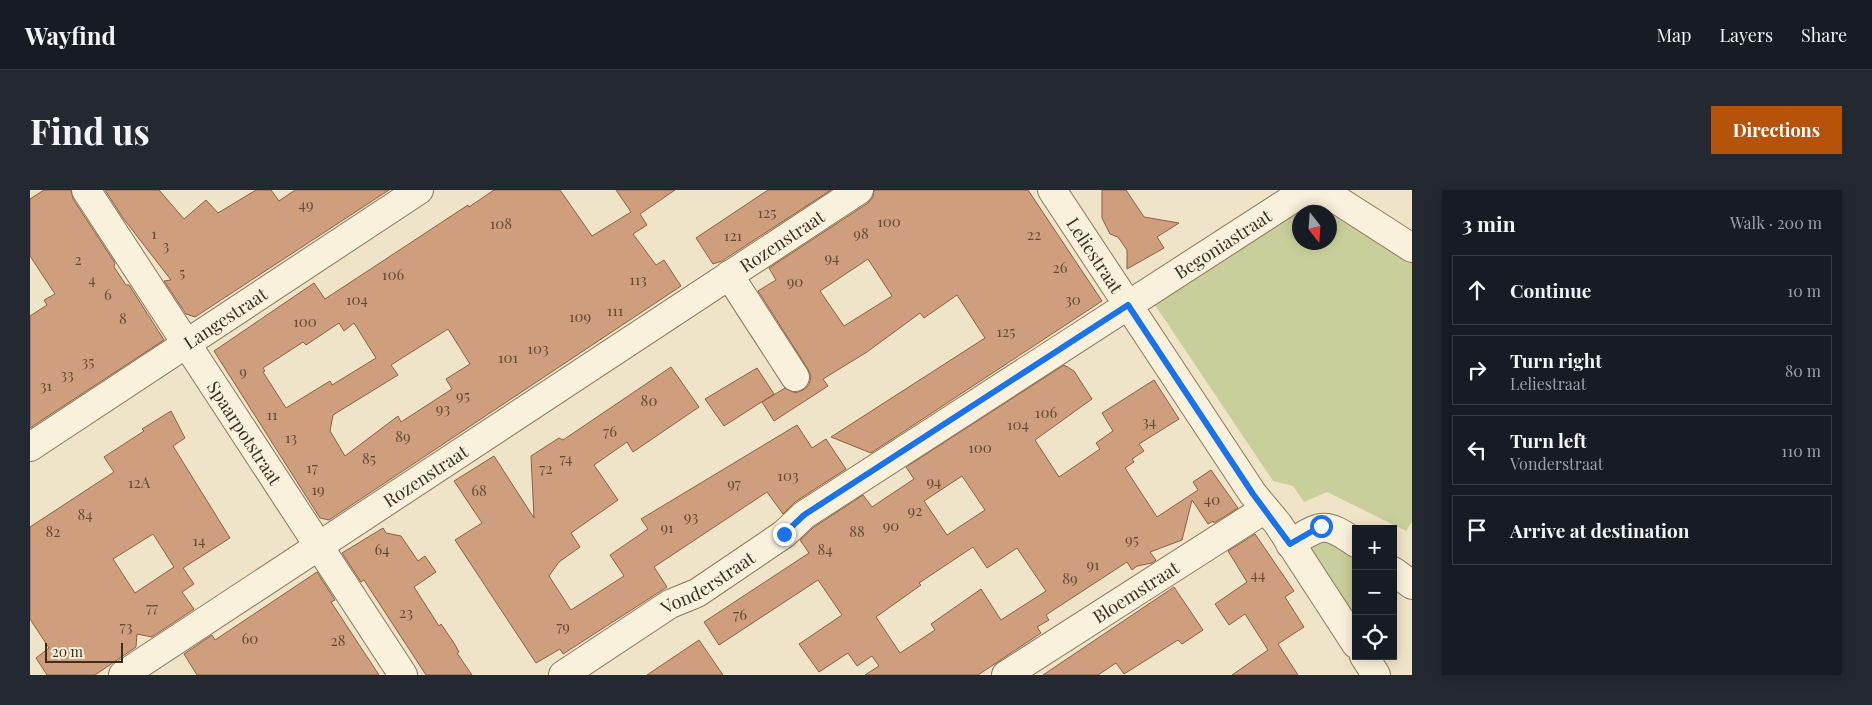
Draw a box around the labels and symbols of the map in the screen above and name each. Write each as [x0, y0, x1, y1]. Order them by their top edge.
house number: 49 [298, 194, 314, 214]
house number: 125 [758, 202, 776, 222]
street label: Begoniastraat [1169, 203, 1276, 284]
street label: Rozenstraat [735, 204, 829, 277]
north arrow [1292, 205, 1337, 250]
house number: 100 [877, 211, 901, 231]
house number: 108 [490, 213, 512, 233]
street label: Leliestraat [1061, 213, 1129, 298]
house number: 1 [151, 223, 157, 243]
house number: 98 [853, 223, 869, 243]
house number: 22 [1027, 224, 1041, 244]
house number: 121 [724, 225, 743, 245]
house number: 3 [163, 235, 170, 255]
house number: 94 [824, 247, 840, 267]
house number: 2 [74, 249, 82, 269]
house number: 26 [1053, 257, 1068, 277]
house number: 5 [179, 262, 185, 282]
house number: 106 [382, 264, 404, 284]
house number: 4 [88, 269, 96, 289]
house number: 113 [629, 269, 647, 289]
house number: 90 [787, 271, 803, 291]
street label: Langestraat [179, 281, 272, 354]
house number: 6 [104, 284, 112, 304]
house number: 104 [346, 289, 368, 309]
house number: 30 [1065, 289, 1081, 309]
house number: 111 [607, 300, 624, 320]
house number: 109 [569, 306, 591, 326]
house number: 8 [119, 308, 127, 328]
house number: 100 [293, 311, 317, 331]
house number: 125 [997, 321, 1015, 341]
house number: 103 [527, 338, 549, 358]
house number: 101 [498, 347, 518, 367]
house number: 35 [82, 351, 95, 371]
house number: 9 [239, 361, 247, 381]
house number: 33 [60, 364, 74, 384]
house number: 31 [40, 375, 53, 395]
street label: Spaarpotstraat [202, 376, 288, 490]
house number: 95 [456, 385, 470, 405]
house number: 80 [641, 390, 657, 410]
house number: 93 [436, 398, 450, 418]
house number: 106 [1035, 402, 1057, 422]
house number: 11 [266, 404, 278, 424]
house number: 34 [1142, 411, 1156, 431]
house number: 104 [1007, 414, 1029, 434]
house number: 76 [603, 421, 617, 441]
house number: 89 [395, 426, 411, 446]
house number: 13 [285, 427, 297, 447]
house number: 100 [968, 437, 992, 457]
street label: Rozenstraat [378, 439, 473, 512]
house number: 85 [362, 448, 376, 468]
house number: 74 [560, 448, 573, 468]
house number: 17 [306, 457, 318, 477]
house number: 72 [539, 458, 553, 478]
house number: 103 [777, 465, 799, 485]
house number: 94 [926, 471, 942, 491]
house number: 12A [128, 472, 151, 492]
house number: 97 [727, 473, 741, 493]
house number: 19 [311, 479, 325, 499]
house number: 68 [471, 480, 487, 500]
house number: 40 [1204, 489, 1220, 509]
house number: 92 [908, 500, 922, 520]
house number: 84 [77, 504, 93, 524]
house number: 93 [684, 506, 698, 526]
house number: 90 [883, 515, 899, 535]
route start [1310, 515, 1333, 538]
house number: 91 [660, 517, 674, 537]
house number: 82 [46, 521, 61, 541]
house number: 88 [849, 521, 865, 541]
route end [773, 523, 796, 546]
house number: 95 [1125, 529, 1139, 549]
house number: 14 [193, 530, 205, 550]
house number: 64 [374, 539, 390, 559]
house number: 84 [817, 539, 833, 559]
street label: Vonderstraat [655, 545, 760, 620]
house number: 91 [1086, 554, 1100, 574]
street label: Bloemstraat [1088, 555, 1184, 628]
house number: 44 [1251, 564, 1265, 584]
house number: 89 [1062, 568, 1078, 588]
house number: 77 [146, 597, 158, 617]
house number: 23 [399, 602, 413, 622]
house number: 76 [733, 604, 747, 624]
house number: 73 [120, 616, 133, 636]
house number: 79 [556, 616, 570, 636]
house number: 60 [242, 628, 258, 648]
house number: 28 [331, 630, 346, 650]
scale bar [45, 640, 122, 663]

